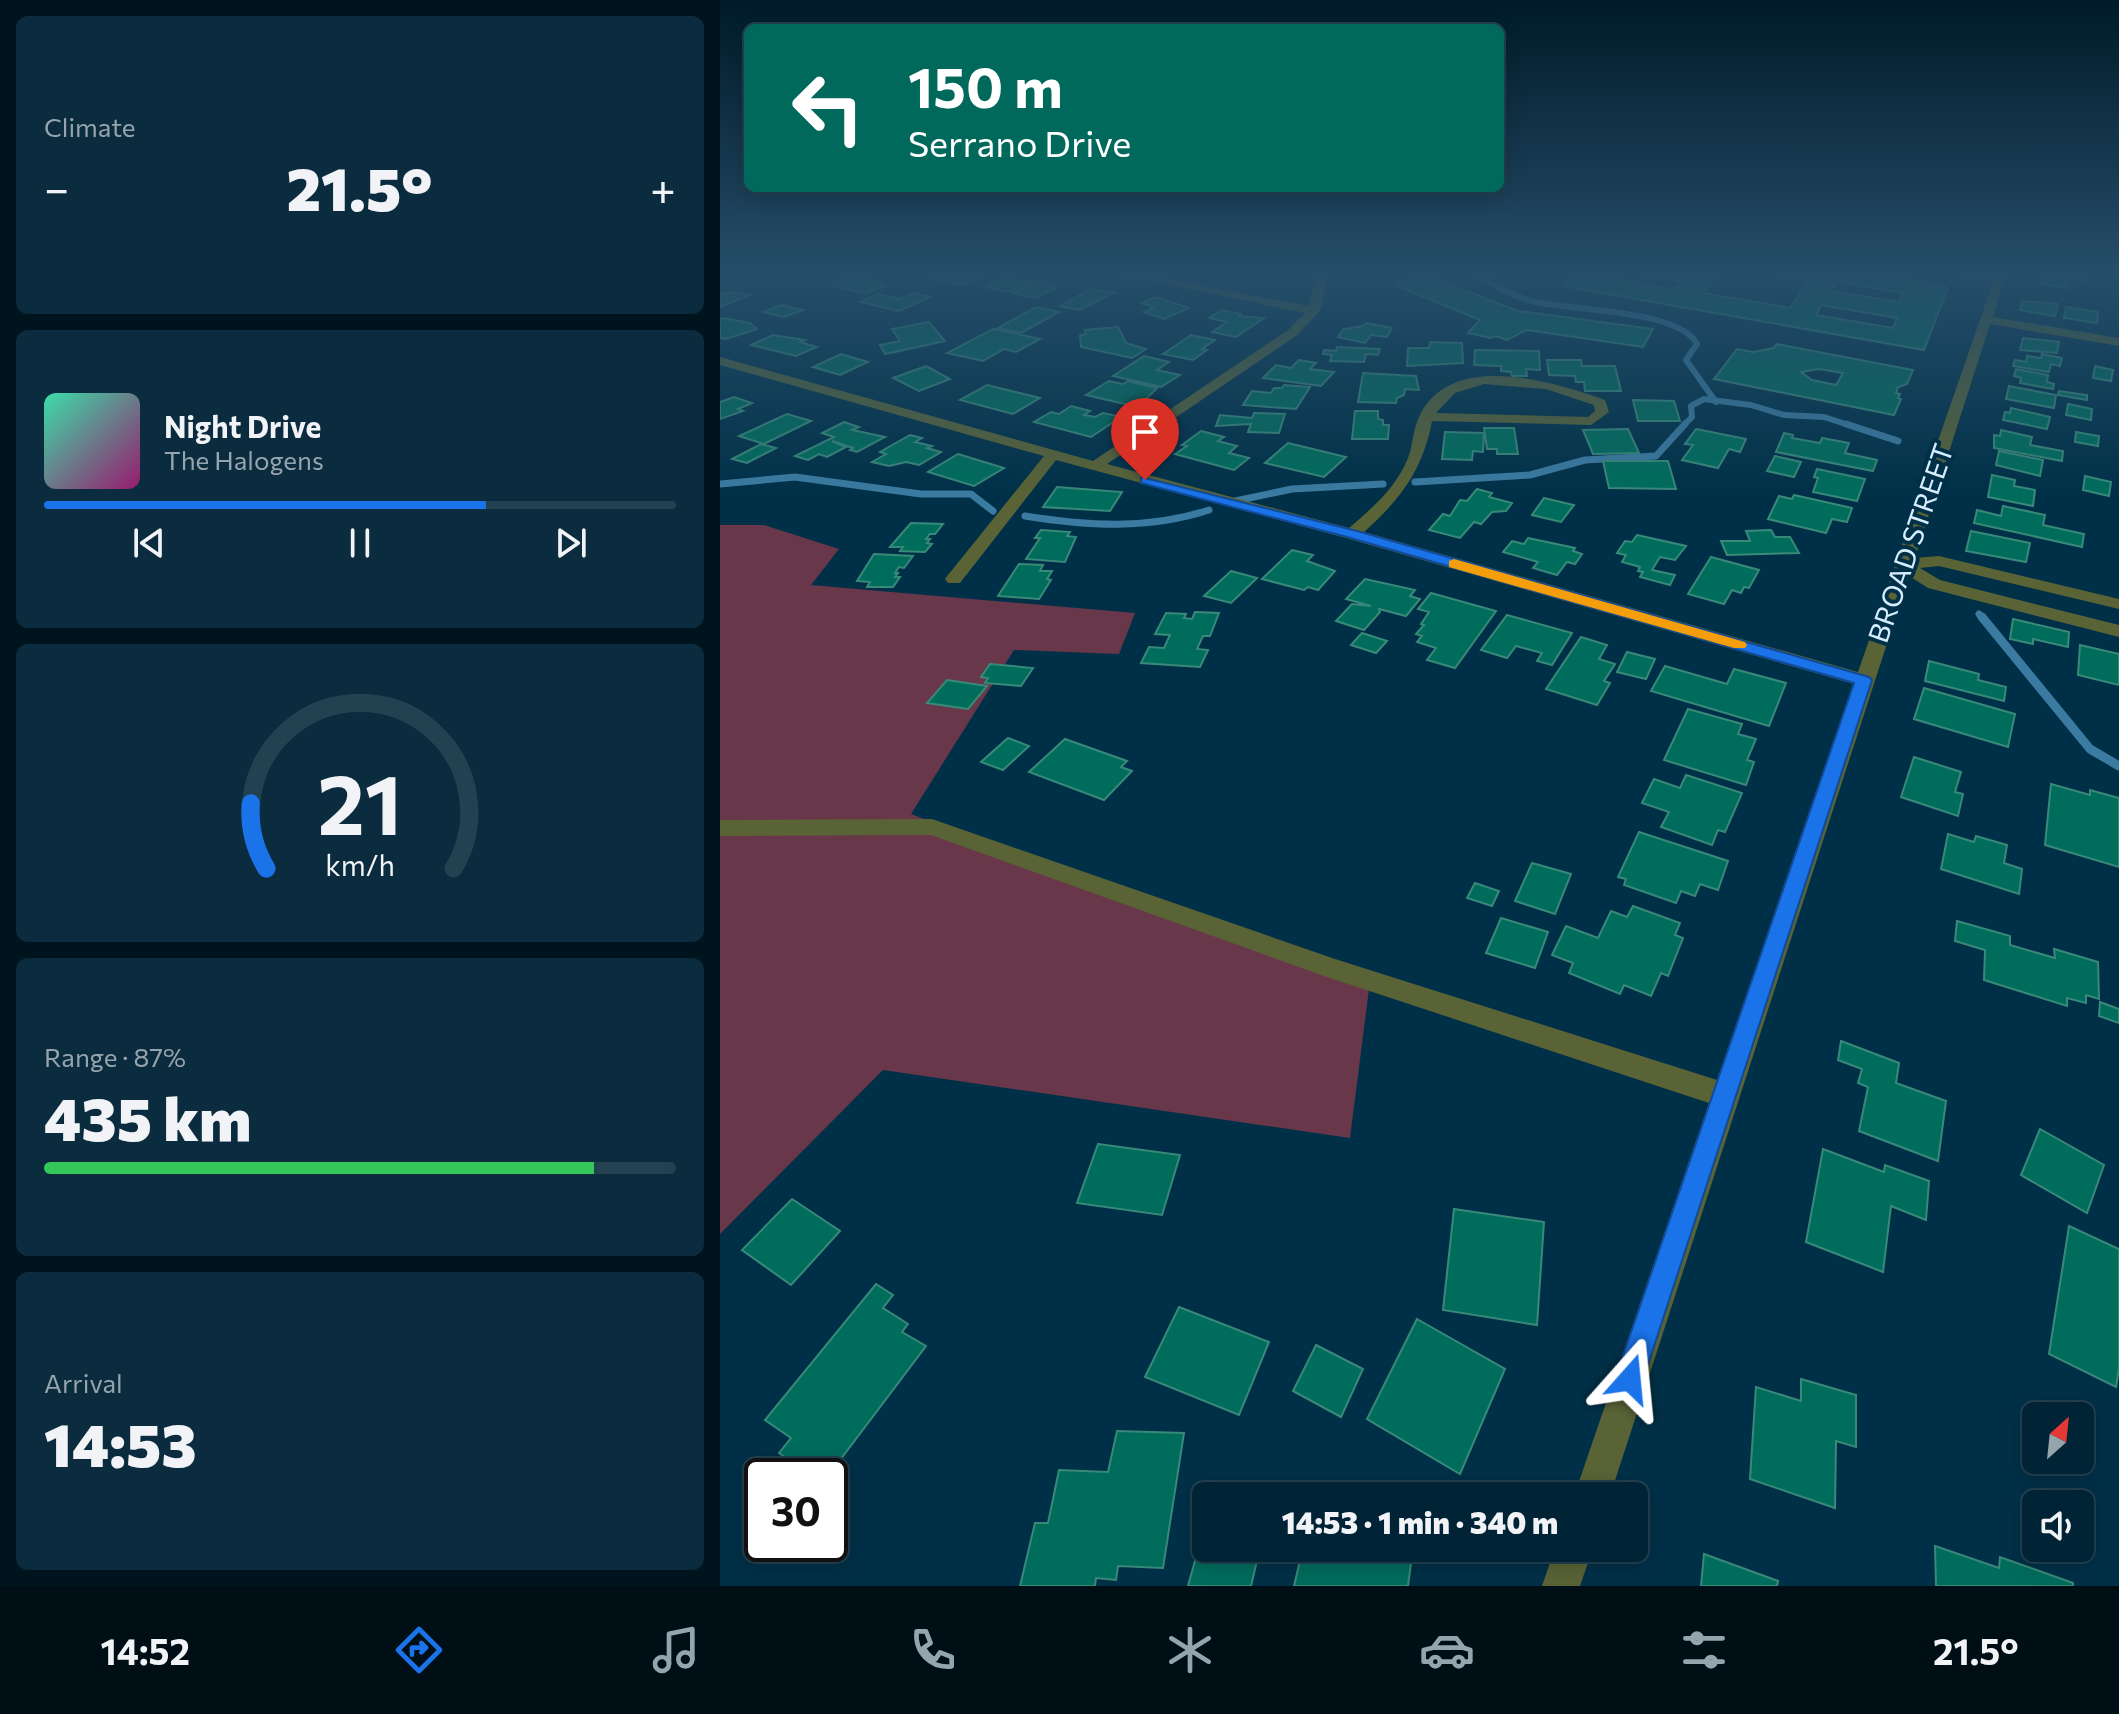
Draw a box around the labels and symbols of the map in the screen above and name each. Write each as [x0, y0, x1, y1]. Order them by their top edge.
pin [1111, 398, 1179, 480]
street label: BROAD STREET [1860, 439, 1960, 647]
position arrow [1588, 1337, 1672, 1421]
north arrow [2022, 1402, 2094, 1474]
speed limit sign: 30 [744, 1458, 848, 1562]

